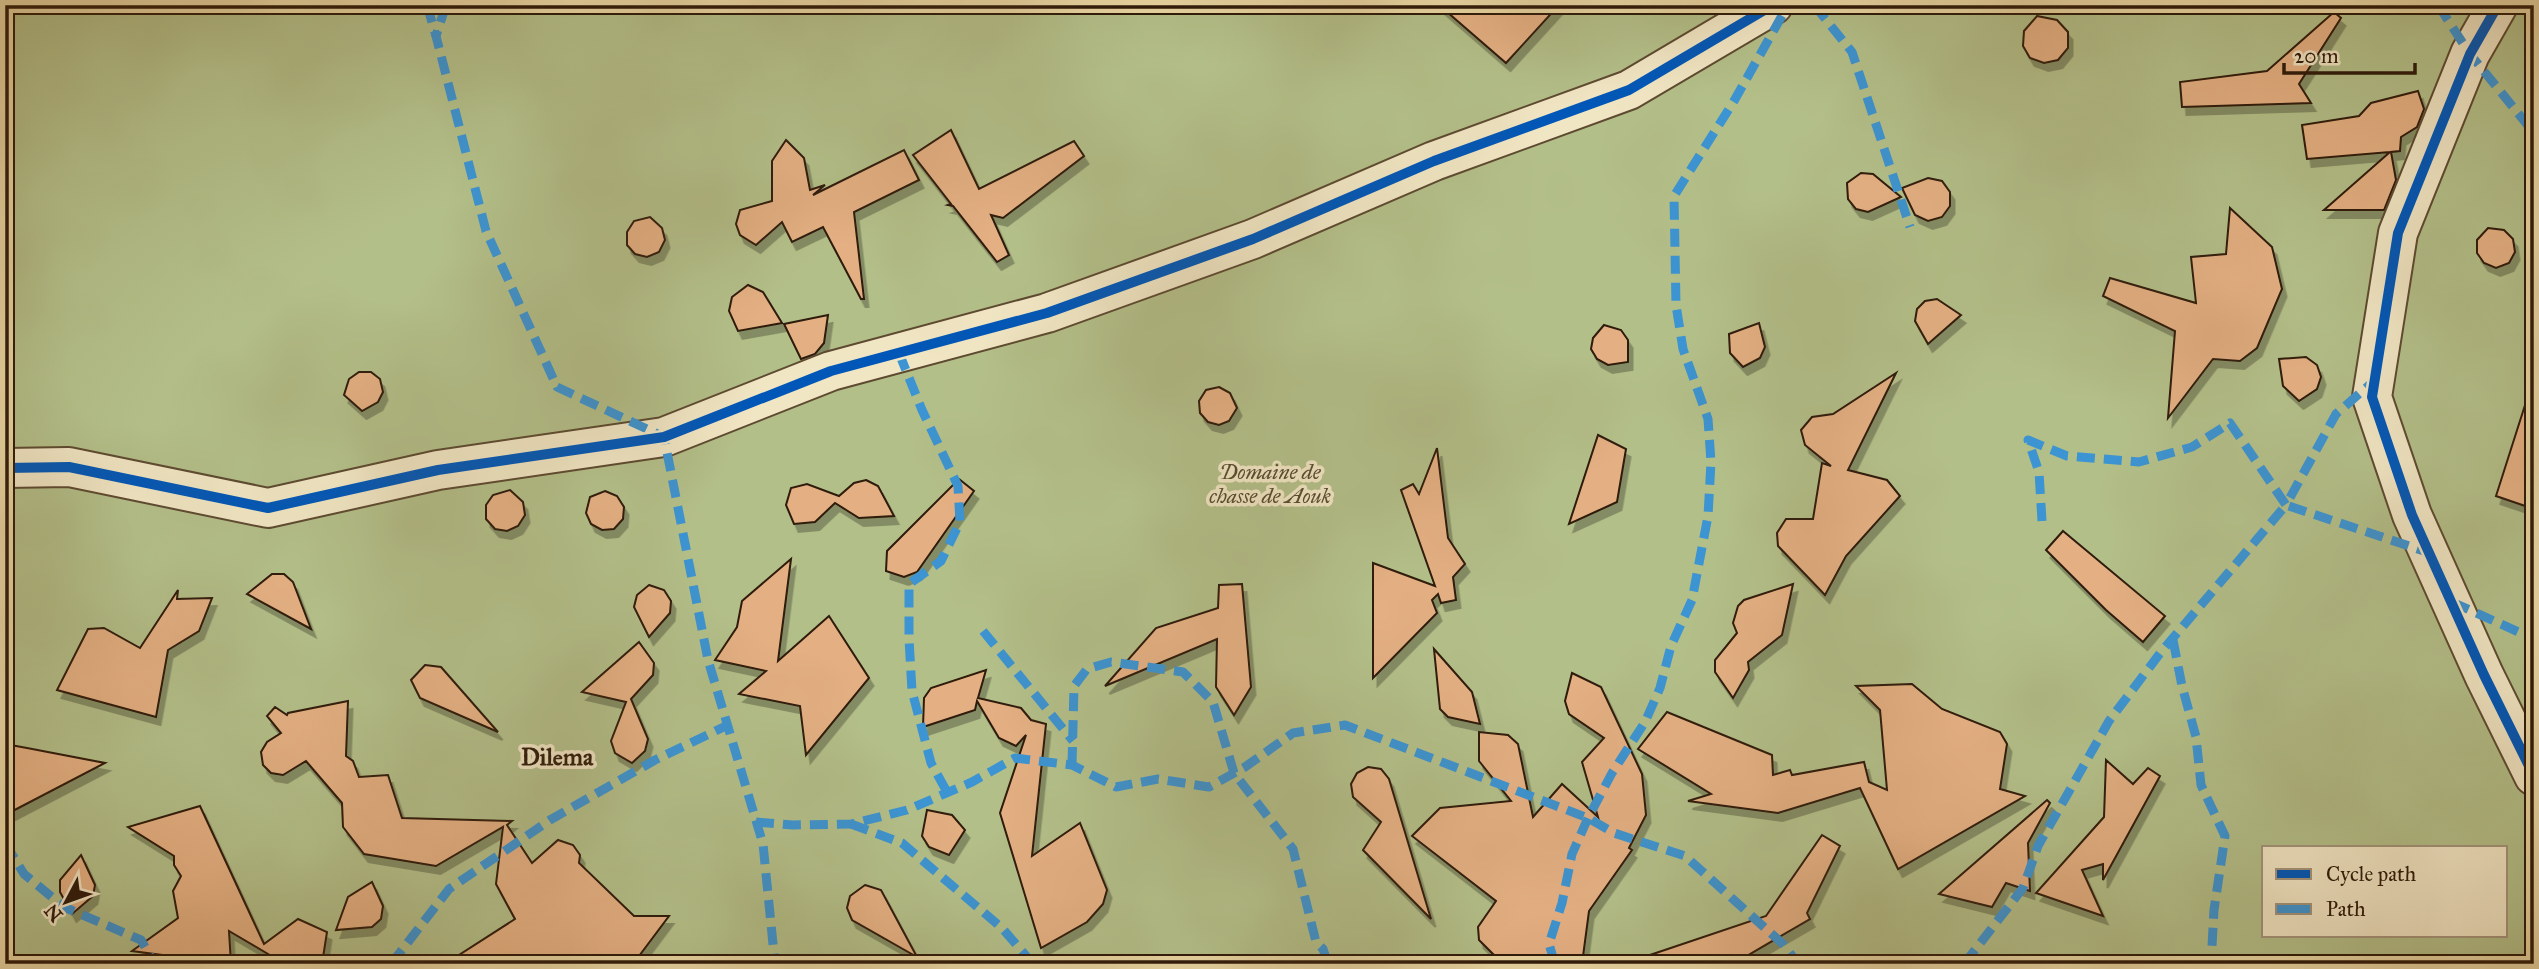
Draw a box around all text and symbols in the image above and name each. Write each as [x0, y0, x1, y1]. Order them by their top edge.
scale bar [2284, 32, 2415, 76]
text: 20 m [2294, 43, 2339, 69]
park label: Domaine de chasse de Aouk [1209, 459, 1331, 509]
district label: Dilema [521, 742, 594, 772]
legend [2262, 846, 2508, 937]
text: Cycle path [2326, 861, 2417, 887]
north arrow [32, 867, 102, 937]
text: Path [2326, 896, 2366, 922]
text: N [40, 899, 68, 926]

